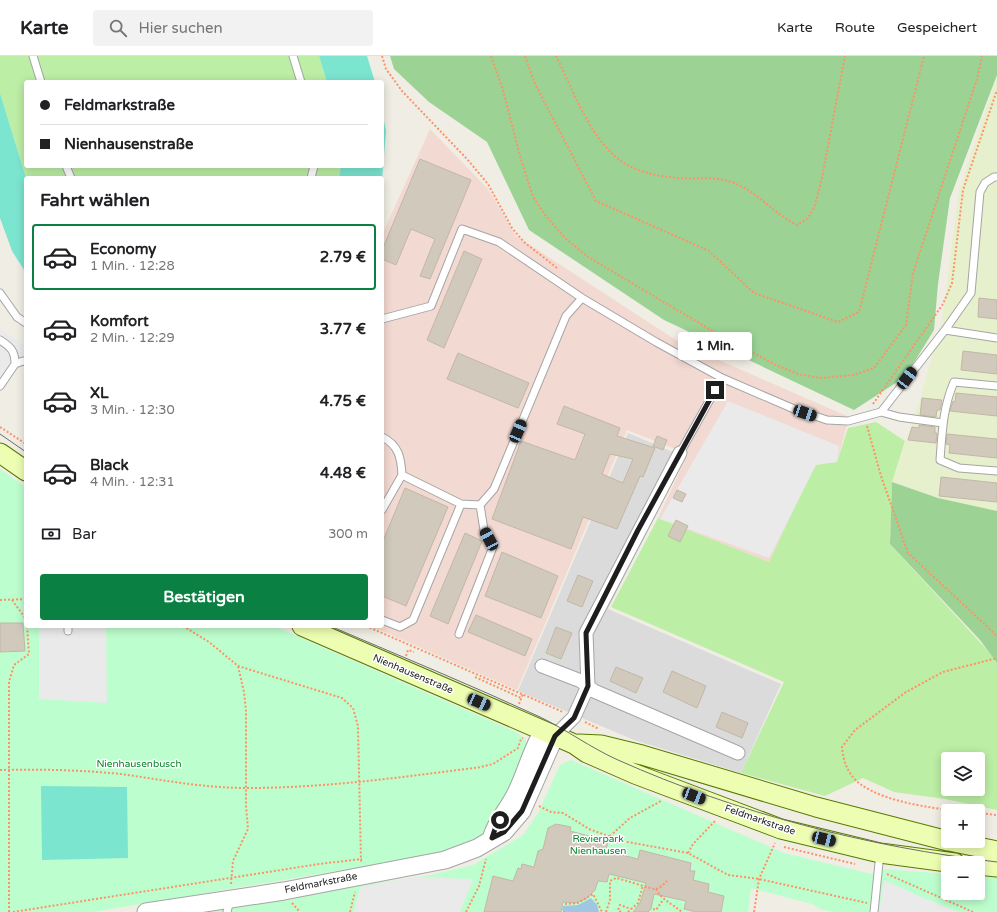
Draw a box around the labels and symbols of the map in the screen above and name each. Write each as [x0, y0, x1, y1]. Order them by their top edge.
callout: 1 Min. [678, 332, 752, 360]
car [895, 365, 919, 391]
route end [706, 381, 724, 399]
car [792, 403, 818, 423]
car [508, 418, 528, 444]
car [478, 526, 500, 552]
street label: Nienhausenstraße [371, 652, 455, 697]
car [466, 692, 492, 712]
park label: Nienhausenbusch [96, 758, 182, 770]
car [681, 786, 707, 806]
street label: Feldmarkstraße [723, 802, 797, 838]
route start [491, 811, 509, 829]
car [811, 830, 837, 848]
park label: Revierpark Nienhausen [570, 833, 626, 857]
street label: Feldmarkstraße [284, 870, 359, 896]

